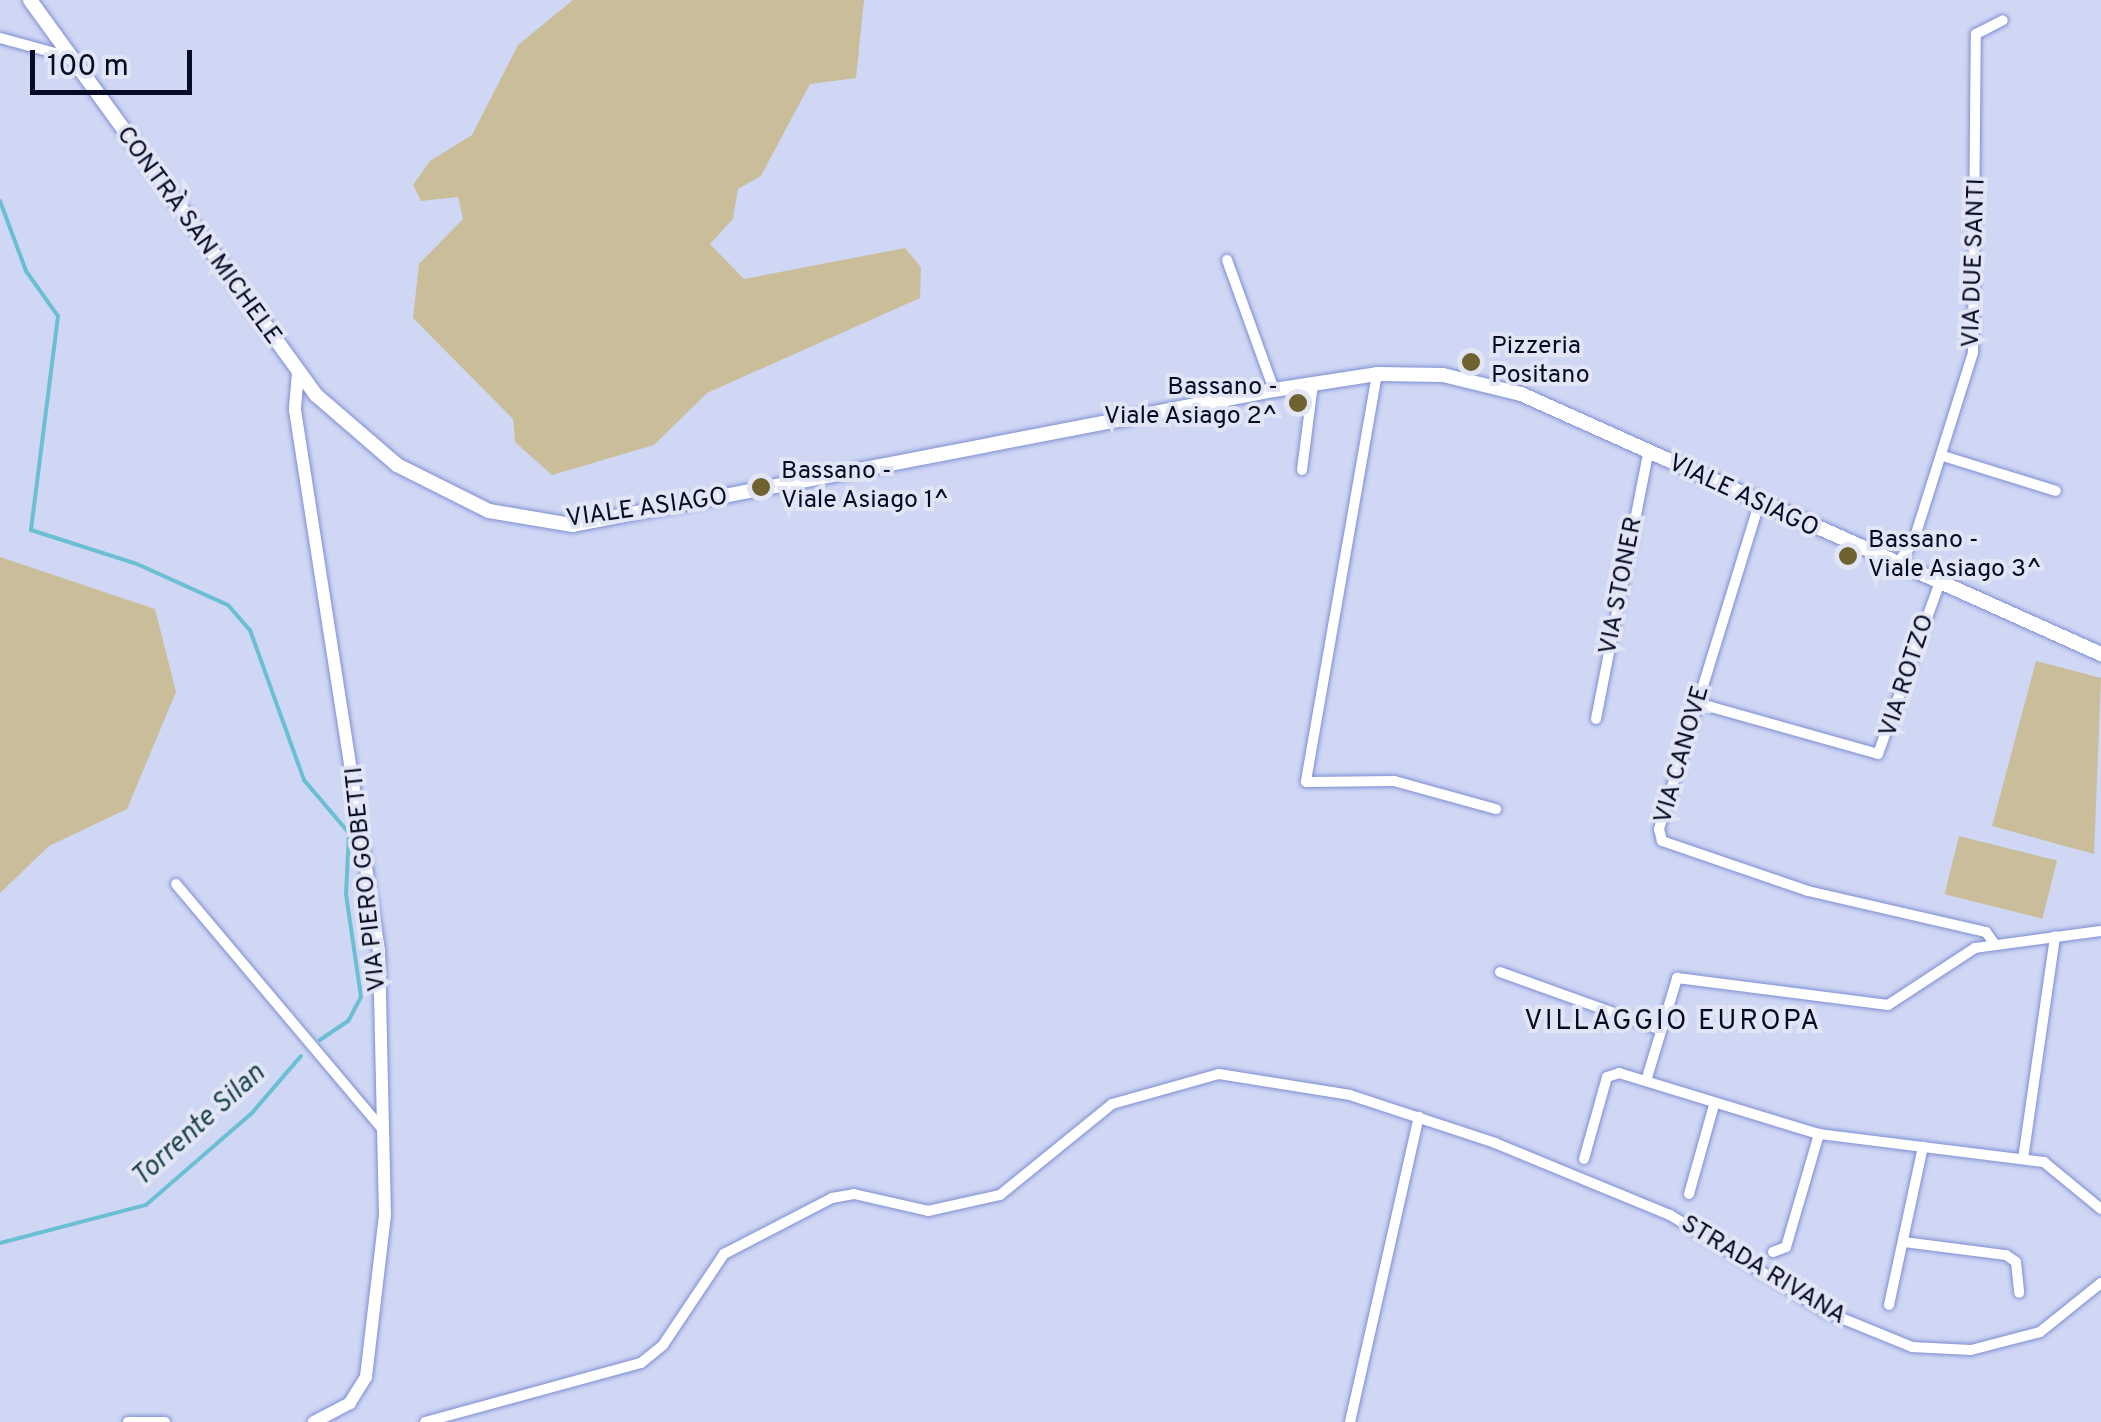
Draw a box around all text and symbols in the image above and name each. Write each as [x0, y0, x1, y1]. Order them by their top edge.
scale bar [35, 30, 198, 92]
text: 100 m [47, 49, 129, 86]
street label: CONTRÀ SAN MICHELE [108, 121, 288, 351]
street label: VIA DUE SANTI [1957, 177, 1993, 349]
place label: Pizzeria Positano [1491, 333, 1590, 392]
marker: Pizzeria Positano [1460, 351, 1482, 373]
place label: Bassano - Viale Asiago 2^ [1103, 374, 1278, 433]
marker: Bassano - Viale Asiago 2^ [1287, 392, 1309, 414]
street label: VIALE ASIAGO [1663, 449, 1823, 545]
place label: Bassano - Viale Asiago 1^ [781, 458, 950, 517]
marker: Bassano - Viale Asiago 1^ [750, 476, 772, 498]
street label: VIALE ASIAGO [564, 483, 730, 535]
street label: VIA STONER [1594, 514, 1650, 658]
place label: Bassano - Viale Asiago 3^ [1868, 527, 2043, 586]
marker: Bassano - Viale Asiago 3^ [1837, 545, 1859, 567]
street label: VIA ROTZO [1874, 610, 1942, 742]
street label: VIA CANOVE [1649, 682, 1717, 828]
street label: VIA PIERO GOBETTI [340, 765, 394, 993]
district label: VILLAGGIO EUROPA [1524, 1005, 1822, 1039]
water label: Torrente Silan [125, 1057, 273, 1195]
street label: STRADA RIVANA [1674, 1210, 1852, 1332]

